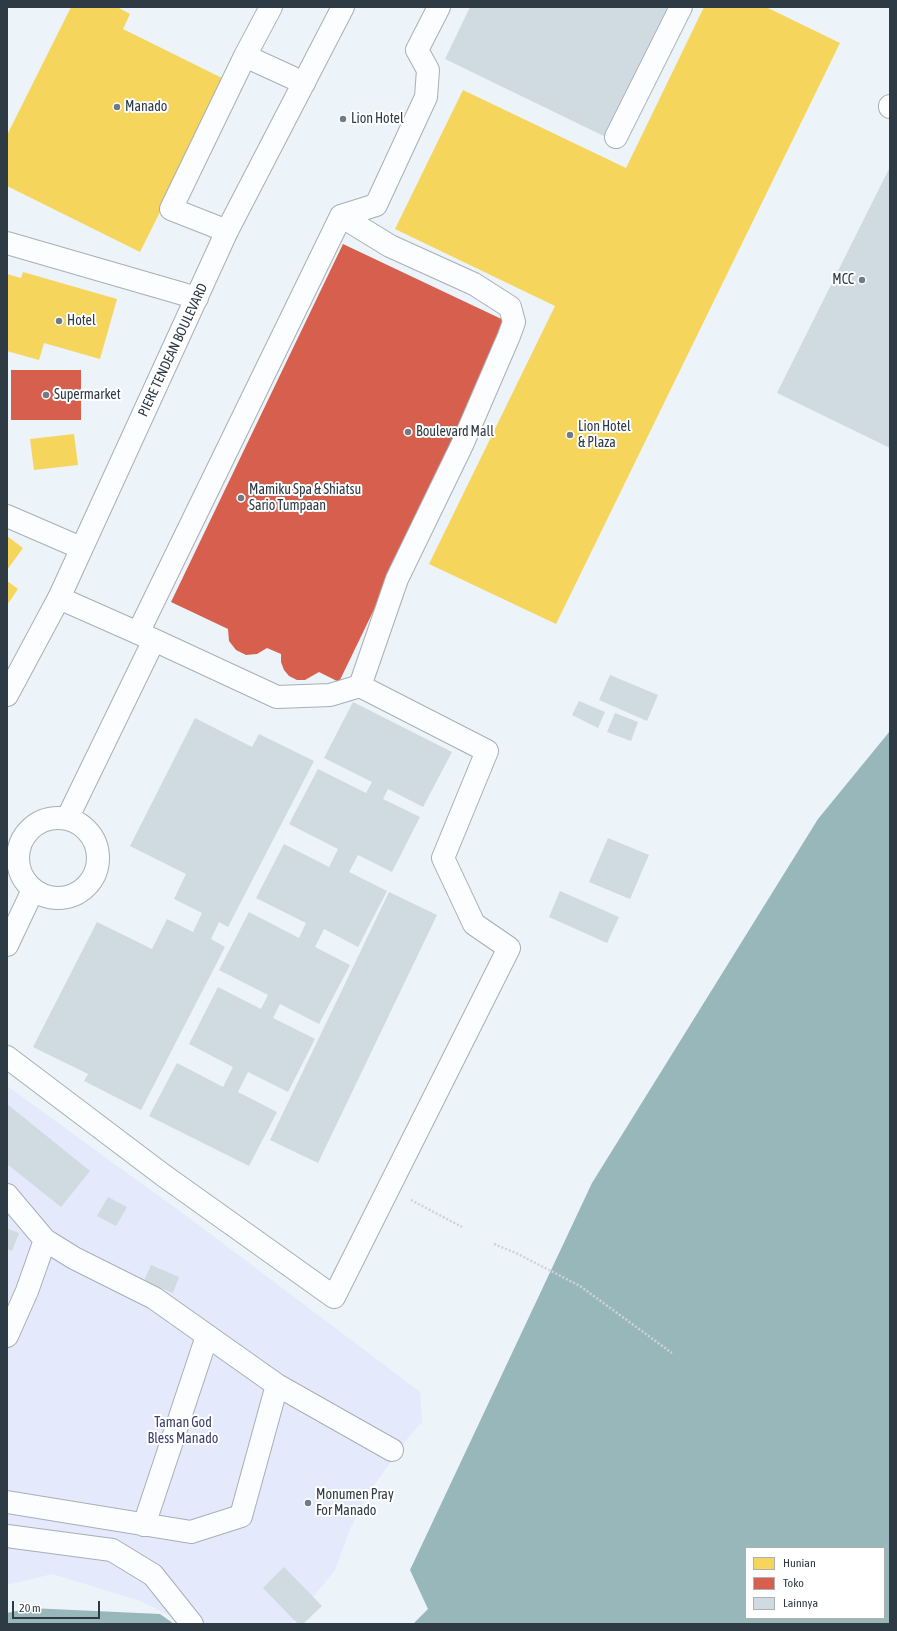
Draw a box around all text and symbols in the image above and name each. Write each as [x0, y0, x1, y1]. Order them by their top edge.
place label: Manado [125, 99, 167, 115]
marker: Manado [112, 102, 122, 112]
place label: Lion Hotel [351, 111, 404, 127]
marker: Lion Hotel [338, 114, 348, 124]
place label: MCC [832, 272, 854, 288]
marker: MCC [857, 275, 867, 285]
street label: PIERE TENDEAN BOULEVARD [135, 281, 211, 419]
place label: Hotel [67, 313, 96, 329]
marker: Hotel [54, 316, 64, 326]
place label: Supermarket [54, 387, 121, 403]
marker: Supermarket [41, 390, 51, 400]
place label: Lion Hotel & Plaza [578, 419, 631, 452]
place label: Boulevard Mall [416, 424, 494, 440]
marker: Boulevard Mall [403, 427, 413, 437]
marker: Lion Hotel & Plaza [565, 430, 575, 440]
place label: Mamiku Spa & Shiatsu Sario Tumpaan [249, 482, 361, 514]
marker: Mamiku Spa & Shiatsu Sario Tumpaan [236, 493, 246, 503]
park label: Taman God Bless Manado [148, 1415, 218, 1448]
place label: Monumen Pray For Manado [316, 1487, 394, 1520]
marker: Monumen Pray For Manado [303, 1498, 313, 1508]
legend [745, 1547, 885, 1619]
text: Hunian [783, 1556, 816, 1570]
text: Toko [783, 1576, 804, 1590]
scale bar [14, 1593, 102, 1619]
text: Lainnya [783, 1596, 818, 1610]
text: 20 m [19, 1601, 41, 1615]

